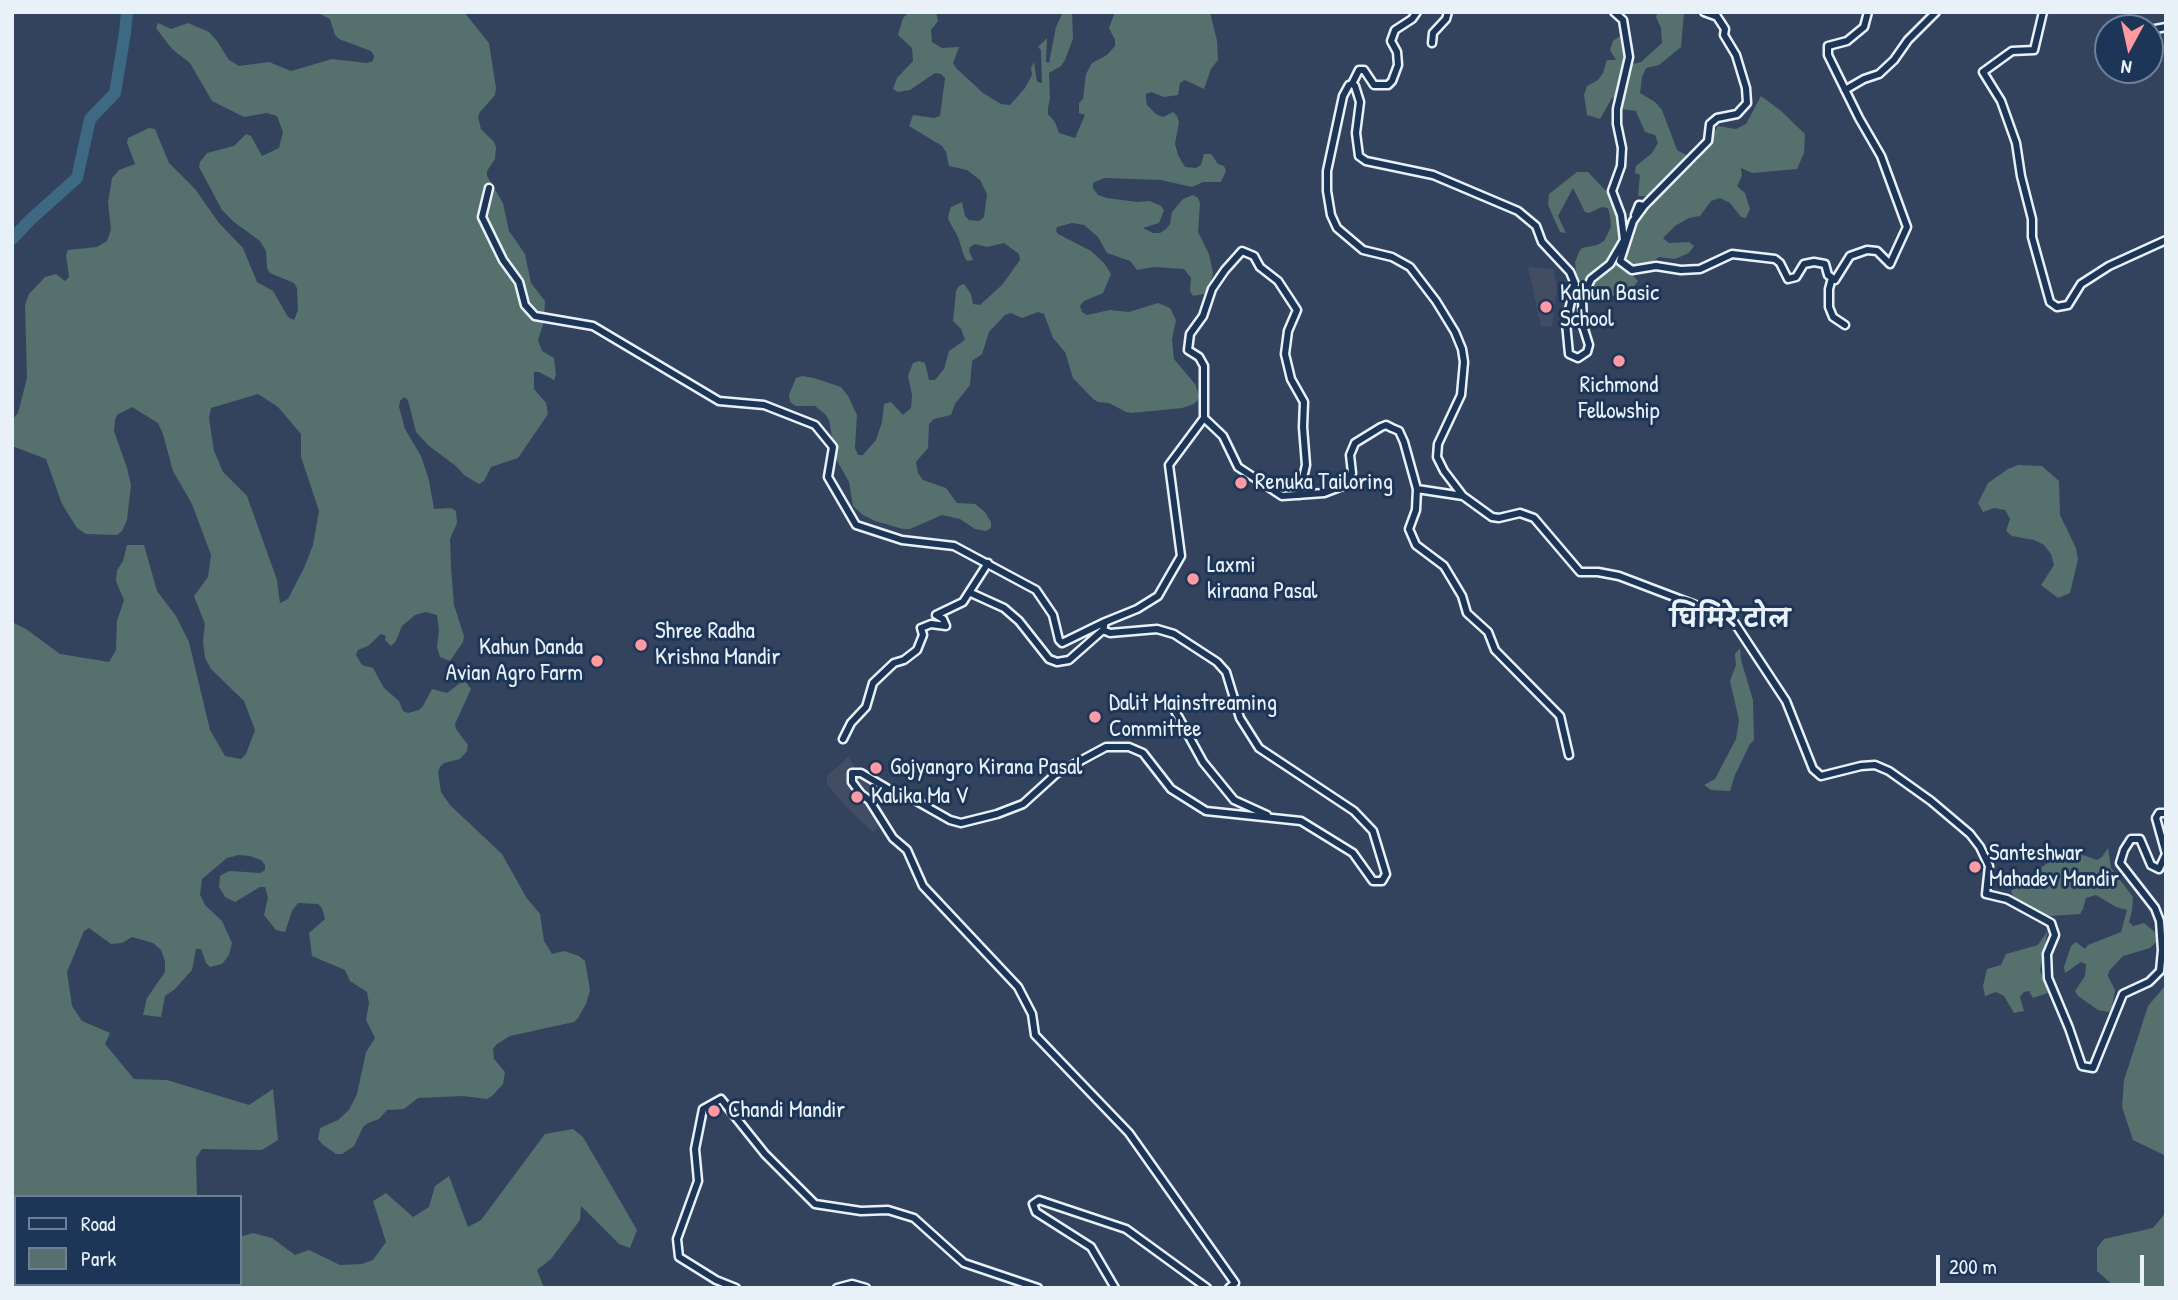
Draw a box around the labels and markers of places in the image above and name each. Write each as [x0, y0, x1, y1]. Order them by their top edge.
place label: Kahun Basic School [1560, 280, 1659, 334]
marker: Kahun Basic School [1538, 299, 1554, 315]
marker: Richmond Fellowship [1611, 353, 1627, 369]
place label: Richmond Fellowship [1578, 372, 1660, 426]
place label: Renuka Tailoring [1255, 469, 1393, 497]
marker: Renuka Tailoring [1233, 475, 1249, 491]
place label: Laxmi kiraana Pasal [1207, 552, 1317, 606]
marker: Laxmi kiraana Pasal [1185, 571, 1201, 587]
place label: Shree Radha Krishna Mandir [655, 618, 780, 672]
place label: Kahun Danda Avian Agro Farm [446, 634, 583, 688]
marker: Shree Radha Krishna Mandir [633, 637, 649, 653]
marker: Kahun Danda Avian Agro Farm [589, 653, 605, 669]
place label: Dalit Mainstreaming Committee [1109, 690, 1277, 744]
marker: Dalit Mainstreaming Committee [1087, 709, 1103, 725]
place label: Gojyangro Kirana Pasal [890, 754, 1082, 782]
marker: Gojyangro Kirana Pasal [868, 760, 884, 776]
place label: Kalika Ma V [871, 783, 968, 811]
marker: Kalika Ma V [849, 789, 865, 805]
place label: Santeshwar Mahadev Mandir [1989, 840, 2119, 894]
marker: Santeshwar Mahadev Mandir [1967, 859, 1983, 875]
place label: Chandi Mandir [728, 1097, 845, 1125]
marker: Chandi Mandir [706, 1103, 722, 1119]

